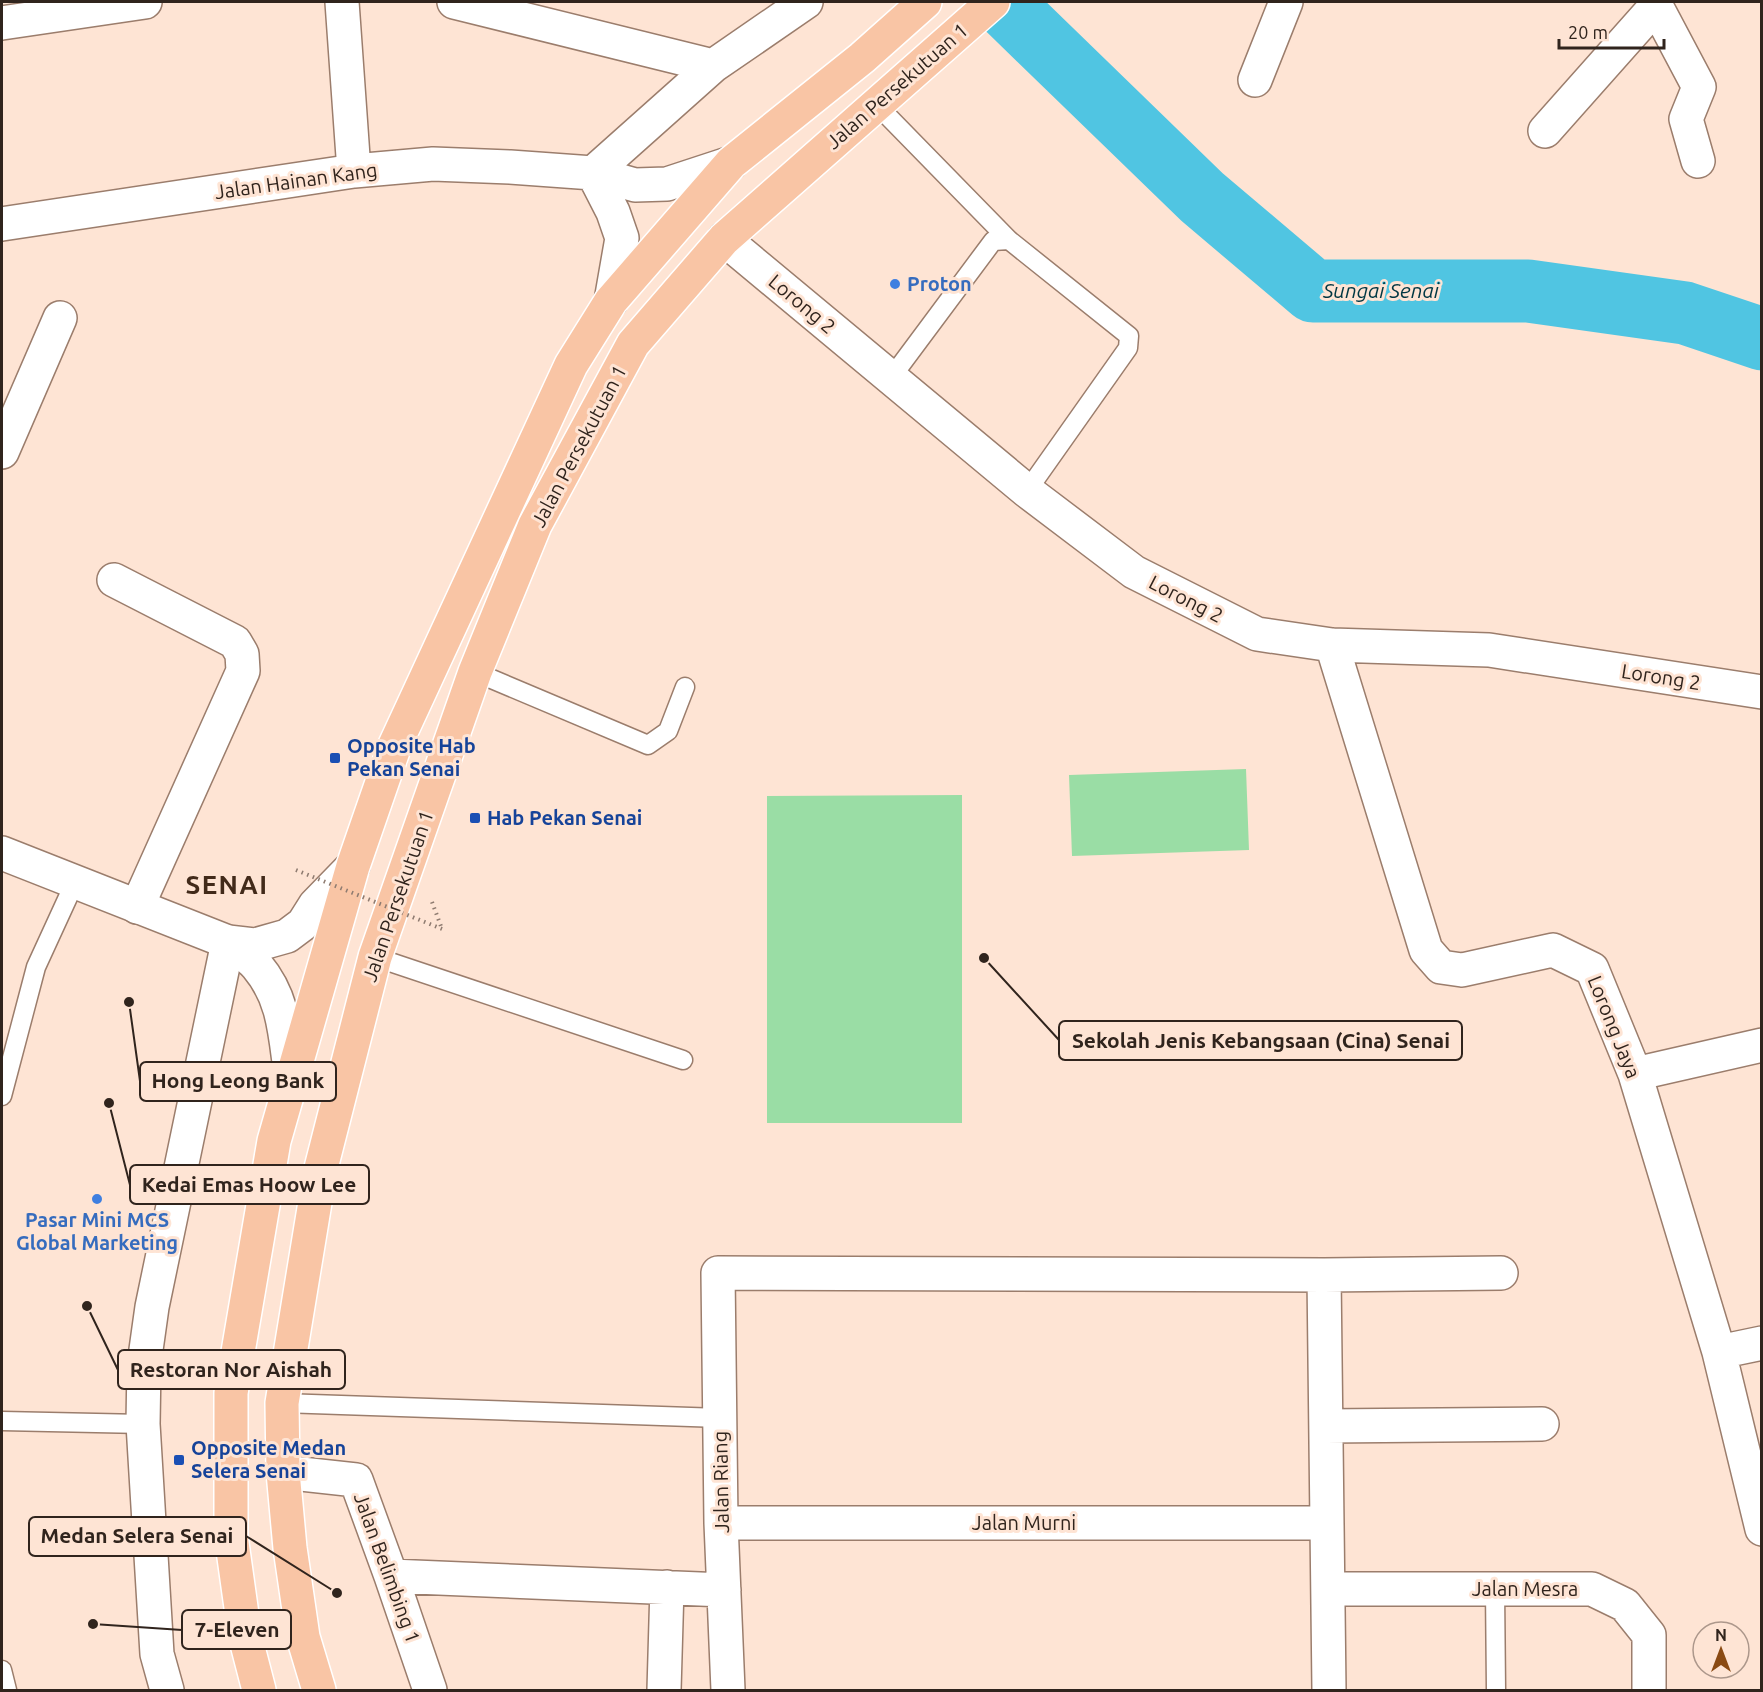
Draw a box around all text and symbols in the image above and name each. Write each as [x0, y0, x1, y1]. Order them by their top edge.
scale bar [1559, 12, 1664, 50]
street label: Jalan Persekutuan 1 [821, 18, 972, 153]
text: 20 m [1568, 22, 1608, 42]
street label: Jalan Hainan Kang [213, 158, 379, 203]
street label: Lorong 2 [764, 269, 840, 338]
place label: Proton [907, 272, 972, 295]
marker: Proton [888, 277, 902, 291]
water label: Sungai Senai [1322, 278, 1440, 302]
street label: Jalan Persekutuan 1 [526, 361, 631, 531]
street label: Lorong 2 [1145, 570, 1227, 627]
street label: Lorong 2 [1620, 659, 1702, 694]
place label: Opposite Hab Pekan Senai [347, 734, 476, 780]
marker: Opposite Hab Pekan Senai [328, 751, 342, 765]
place label: Hab Pekan Senai [487, 806, 642, 829]
street label: Jalan Persekutuan 1 [357, 807, 438, 985]
marker: Hab Pekan Senai [468, 811, 482, 825]
district label: SENAI [185, 870, 269, 899]
street label: Lorong Jaya [1583, 972, 1645, 1081]
callout: Sekolah Jenis Kebangsaan (Cina) Senai [1059, 1021, 1462, 1060]
text: Sekolah Jenis Kebangsaan (Cina) Senai [1072, 1028, 1450, 1052]
callout: Hong Leong Bank [140, 1062, 336, 1101]
text: Hong Leong Bank [152, 1068, 325, 1092]
callout: Kedai Emas Hoow Lee [130, 1165, 369, 1204]
text: Kedai Emas Hoow Lee [142, 1172, 356, 1196]
marker: Pasar Mini MCS Global Marketing [90, 1192, 104, 1206]
place label: Pasar Mini MCS Global Marketing [16, 1208, 178, 1254]
callout: Restoran Nor Aishah [118, 1350, 345, 1389]
text: Restoran Nor Aishah [130, 1357, 332, 1381]
street label: Jalan Riang [708, 1431, 733, 1533]
place label: Opposite Medan Selera Senai [191, 1436, 346, 1482]
marker: Opposite Medan Selera Senai [172, 1453, 186, 1467]
street label: Jalan Belimbing 1 [350, 1490, 425, 1646]
street label: Jalan Murni [972, 1511, 1076, 1534]
callout: Medan Selera Senai [29, 1517, 246, 1556]
text: Medan Selera Senai [41, 1523, 233, 1547]
street label: Jalan Mesra [1472, 1577, 1578, 1600]
callout: 7-Eleven [182, 1610, 291, 1649]
text: 7-Eleven [194, 1617, 280, 1641]
north arrow [1691, 1620, 1751, 1680]
text: N [1715, 1626, 1727, 1644]

